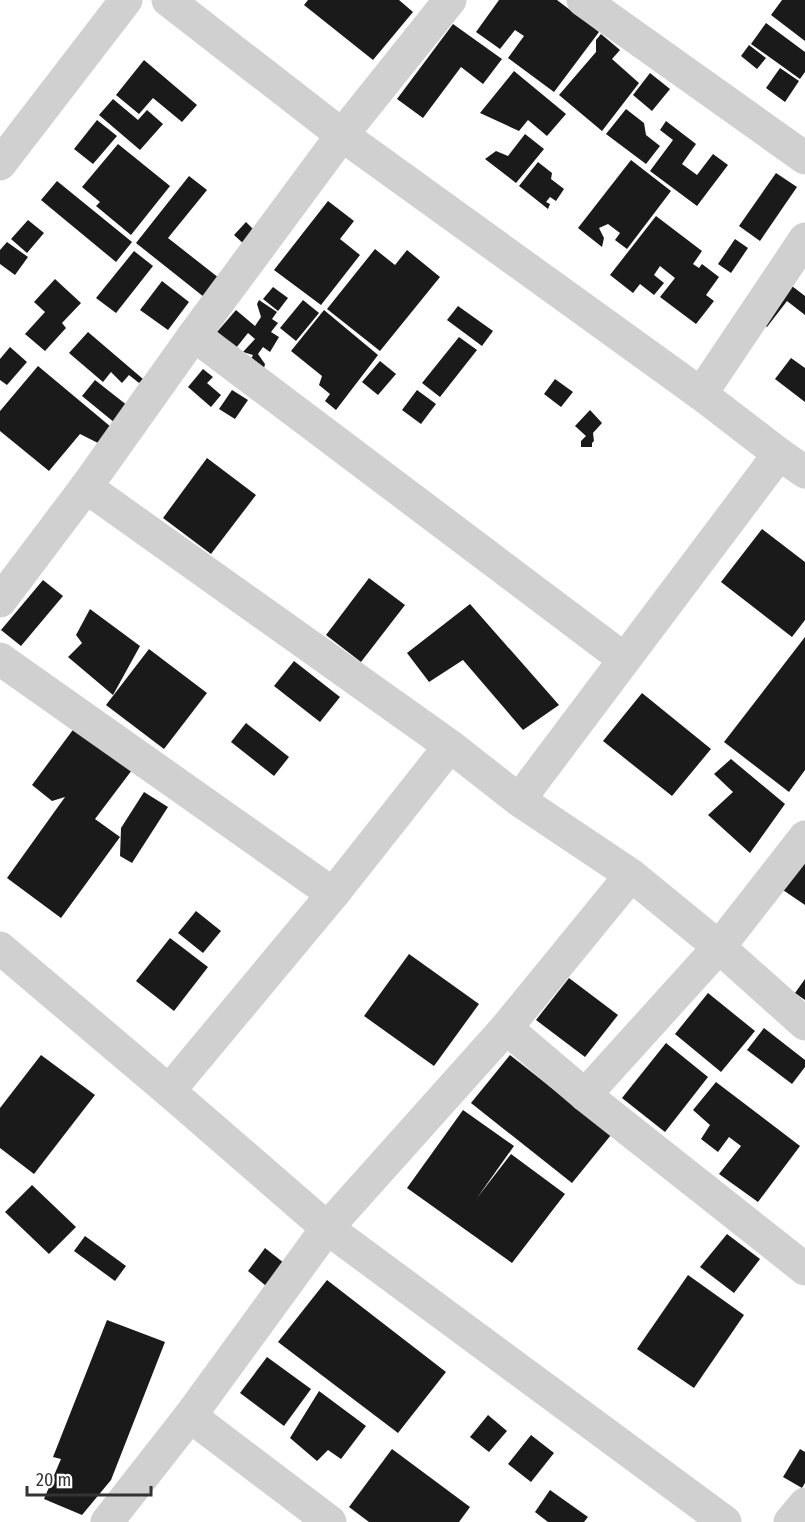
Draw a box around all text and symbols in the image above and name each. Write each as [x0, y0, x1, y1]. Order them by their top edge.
scale bar [27, 1459, 152, 1497]
text: 20 m [36, 1469, 71, 1491]

